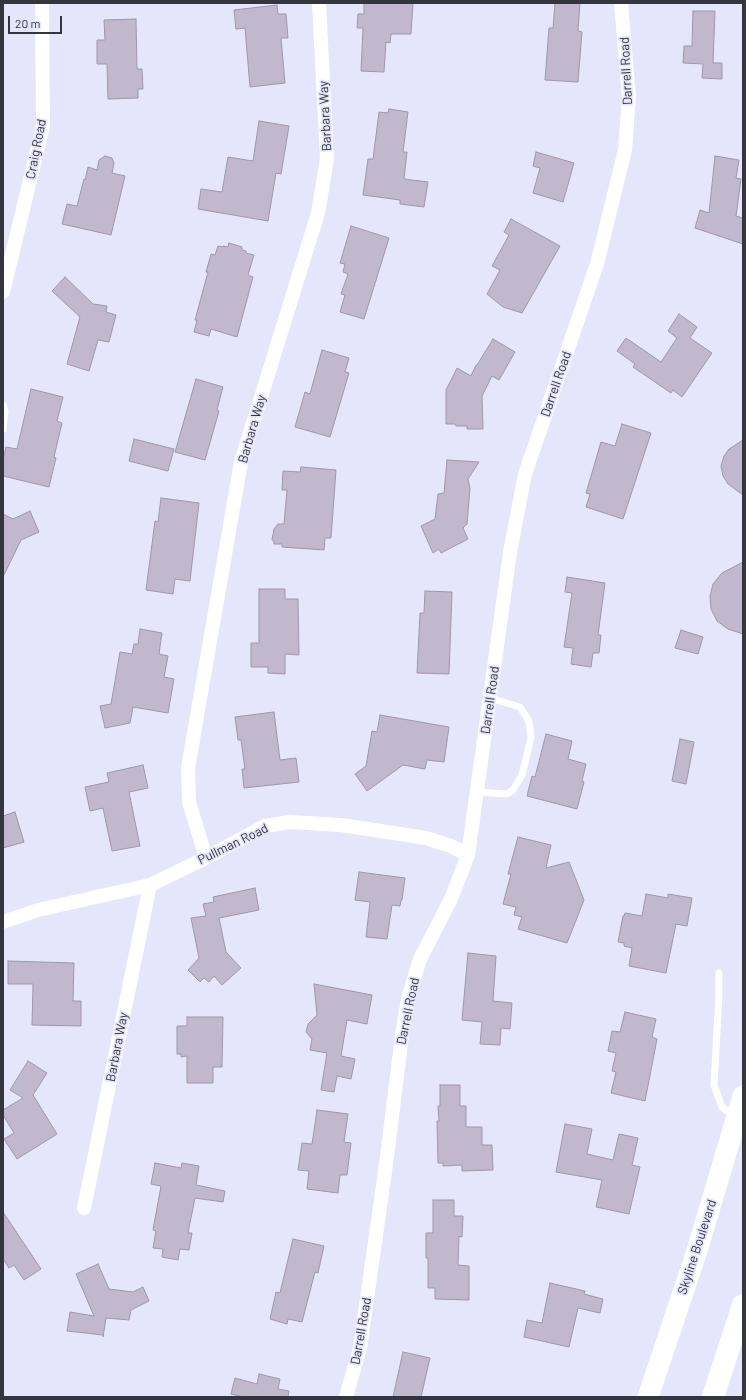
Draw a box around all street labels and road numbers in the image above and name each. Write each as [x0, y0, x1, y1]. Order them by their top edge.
street label: Darrell Road [616, 37, 636, 105]
street label: Barbara Way [315, 80, 335, 152]
street label: Craig Road [23, 118, 49, 180]
street label: Darrell Road [538, 349, 574, 419]
street label: Barbara Way [235, 393, 269, 465]
street label: Darrell Road [478, 665, 502, 735]
street label: Pullman Road [195, 820, 271, 868]
street label: Darrell Road [393, 976, 423, 1046]
street label: Barbara Way [103, 1011, 131, 1083]
street label: Skyline Boulevard [674, 1197, 720, 1297]
street label: Darrell Road [347, 1296, 375, 1366]

